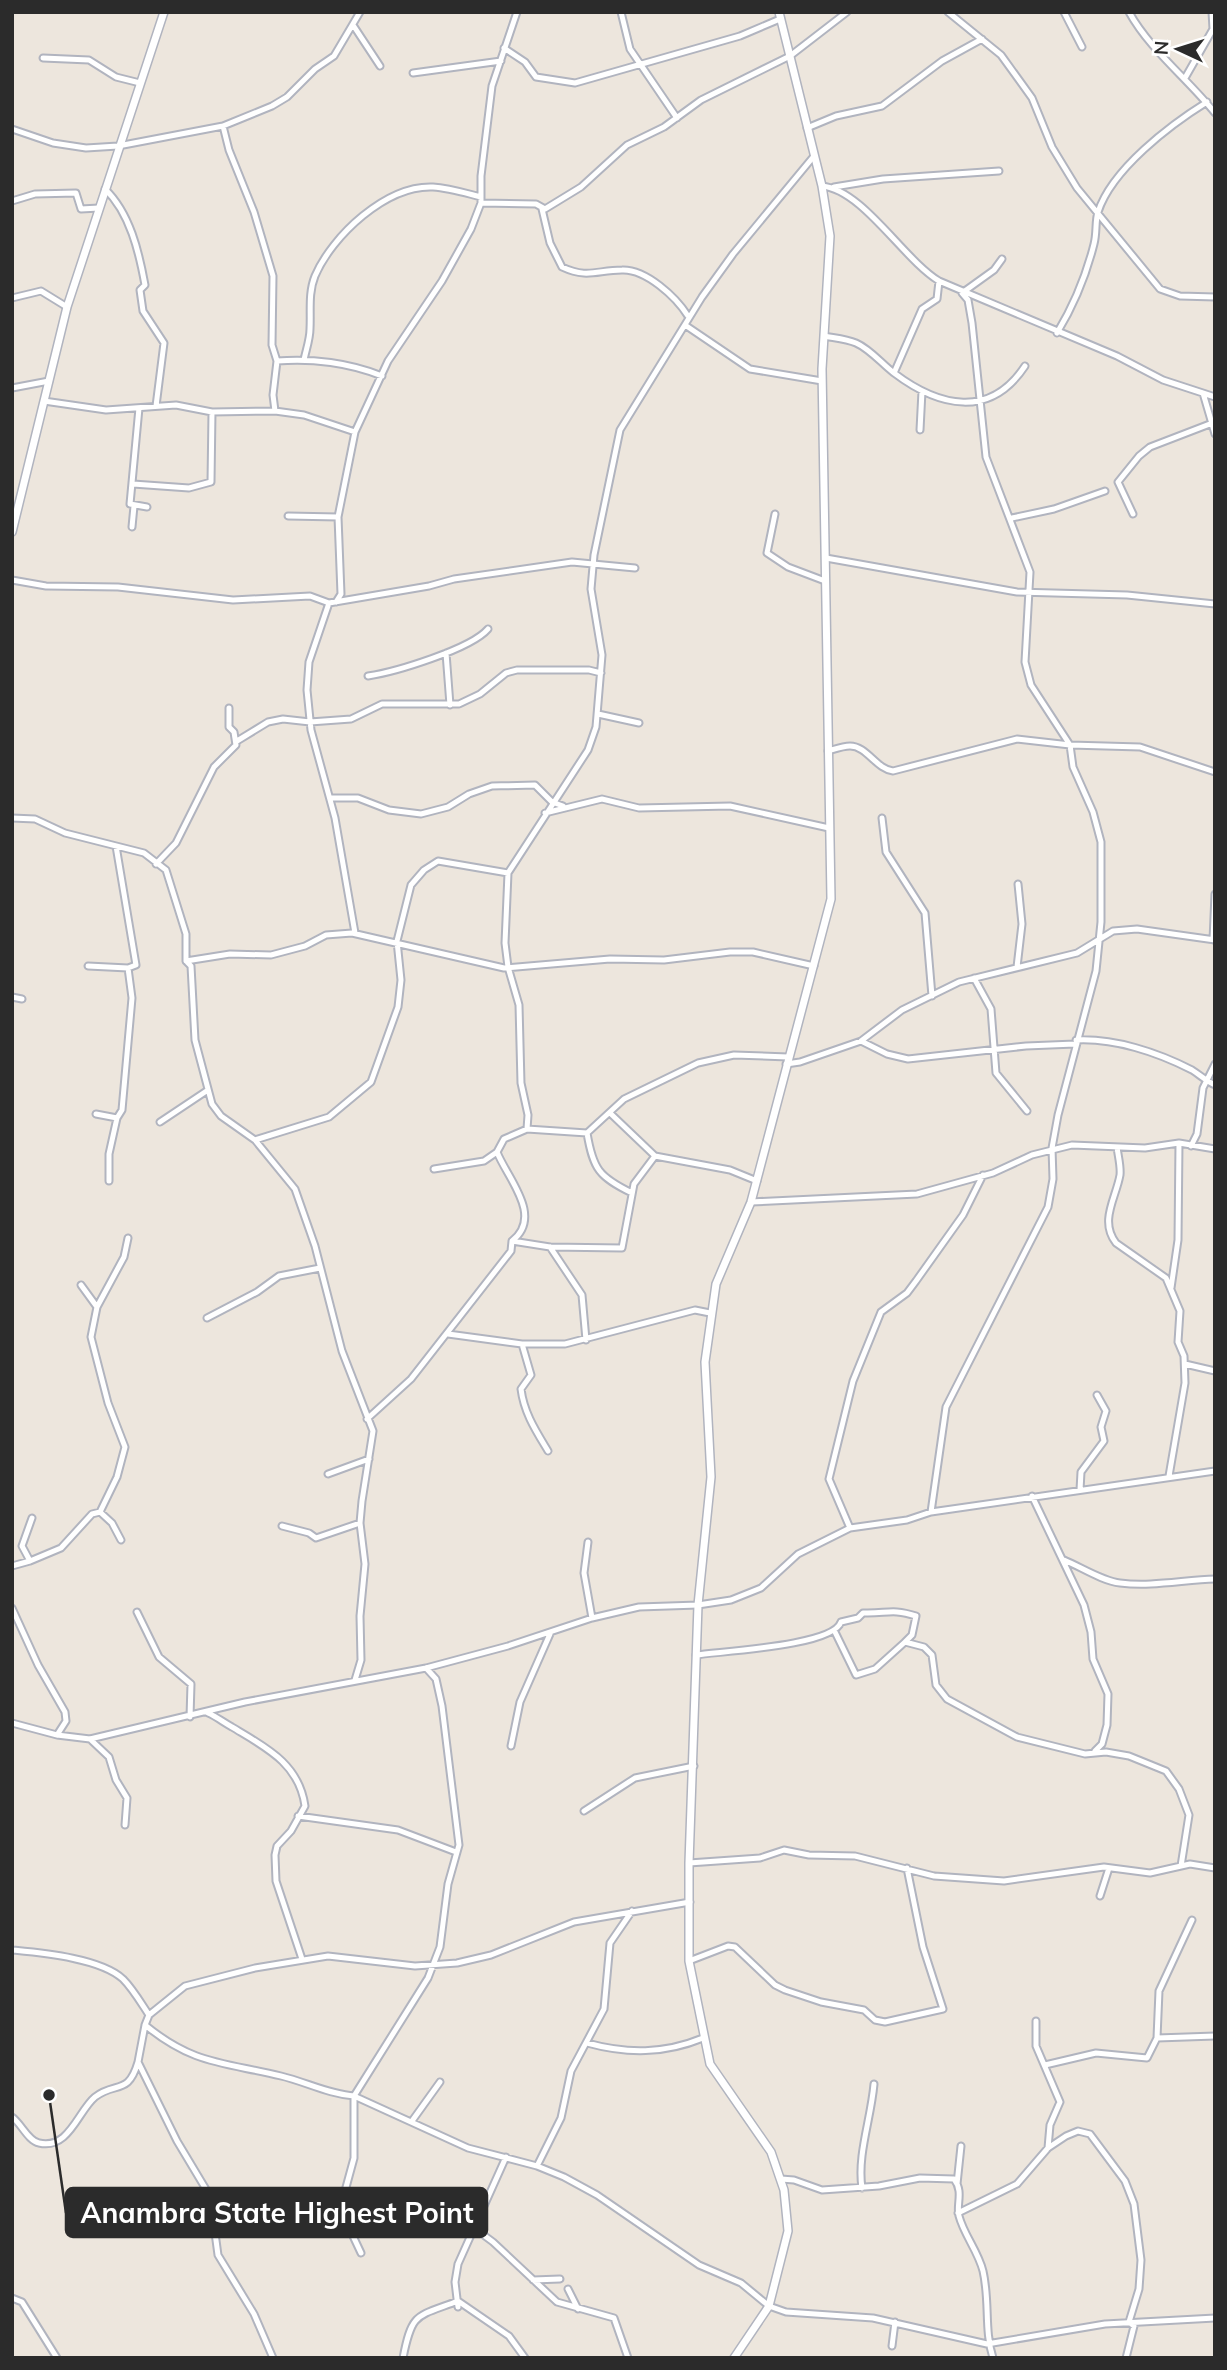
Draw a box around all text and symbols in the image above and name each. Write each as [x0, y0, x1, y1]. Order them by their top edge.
north arrow [1143, 14, 1213, 84]
text: N [1149, 40, 1174, 56]
callout: Anambra State Highest Point [66, 2188, 487, 2237]
text: Anambra State Highest Point [80, 2195, 474, 2230]

